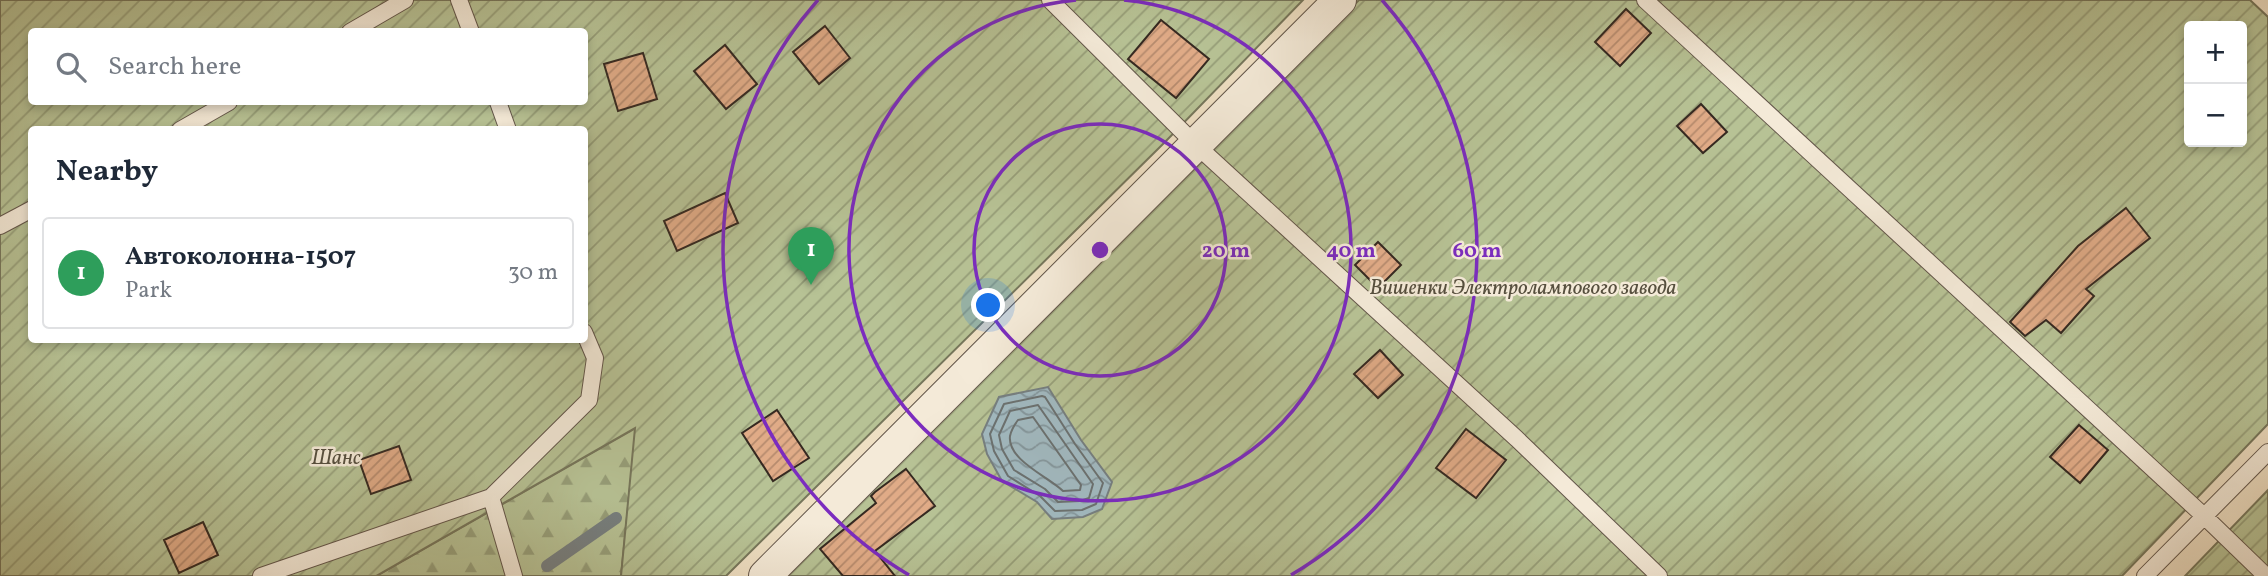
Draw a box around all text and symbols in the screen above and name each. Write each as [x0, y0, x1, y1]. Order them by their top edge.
map controls [2184, 21, 2247, 147]
button: + [2184, 21, 2247, 84]
search box [28, 28, 588, 105]
icon: search [52, 48, 90, 86]
text: Search here [108, 49, 241, 85]
button: − [2184, 84, 2247, 147]
text: Nearby [56, 151, 158, 193]
pin: 1 [788, 227, 834, 285]
text: 20 m [1202, 237, 1250, 266]
text: 40 m [1326, 237, 1376, 266]
text: 60 m [1453, 237, 1501, 266]
centre of rings [1088, 238, 1112, 262]
text: Автоколонна-1507 [125, 239, 356, 275]
text: 1 [76, 257, 86, 289]
text: 30 m [508, 257, 558, 289]
park label: Вишенки Электролампового завода [1370, 274, 1676, 303]
text: Park [125, 275, 172, 307]
your location [971, 288, 1005, 322]
park label: Шанс [311, 444, 361, 473]

